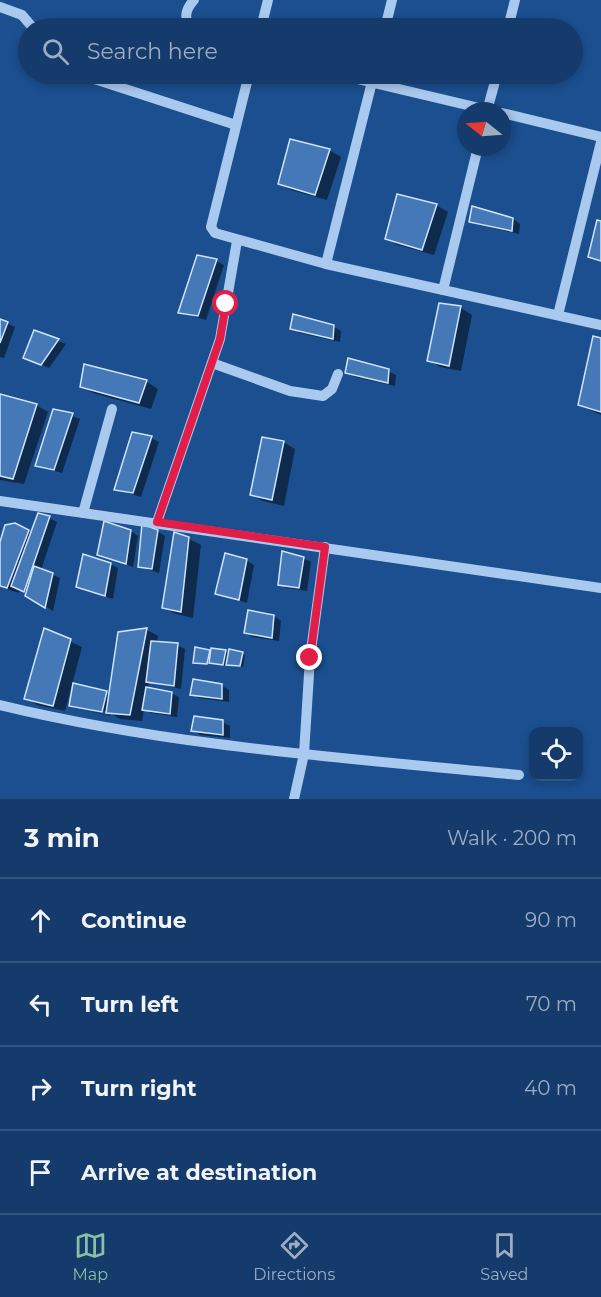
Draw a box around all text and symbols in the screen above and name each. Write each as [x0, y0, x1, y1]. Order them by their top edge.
search box [18, 18, 583, 84]
icon: search [39, 35, 72, 68]
text: Search here [87, 38, 218, 65]
north arrow [457, 102, 511, 156]
route start [212, 290, 238, 316]
route end [296, 644, 322, 670]
map controls [529, 727, 583, 781]
button: locate [529, 727, 583, 781]
text: 3 min [24, 822, 100, 854]
text: Walk · 200 m [447, 826, 577, 850]
icon: ahead [24, 904, 57, 937]
text: Continue [81, 907, 187, 934]
text: 90 m [525, 908, 577, 932]
icon: left [24, 988, 57, 1021]
text: Turn left [81, 991, 179, 1018]
text: 70 m [526, 992, 577, 1016]
icon: right [24, 1072, 57, 1105]
text: Turn right [81, 1075, 196, 1102]
text: 40 m [524, 1076, 577, 1100]
icon: arrive [24, 1156, 57, 1189]
text: Arrive at destination [81, 1159, 317, 1186]
tab: Map [73, 1229, 108, 1284]
tab: Directions [253, 1229, 335, 1284]
tab: Saved [480, 1229, 528, 1284]

